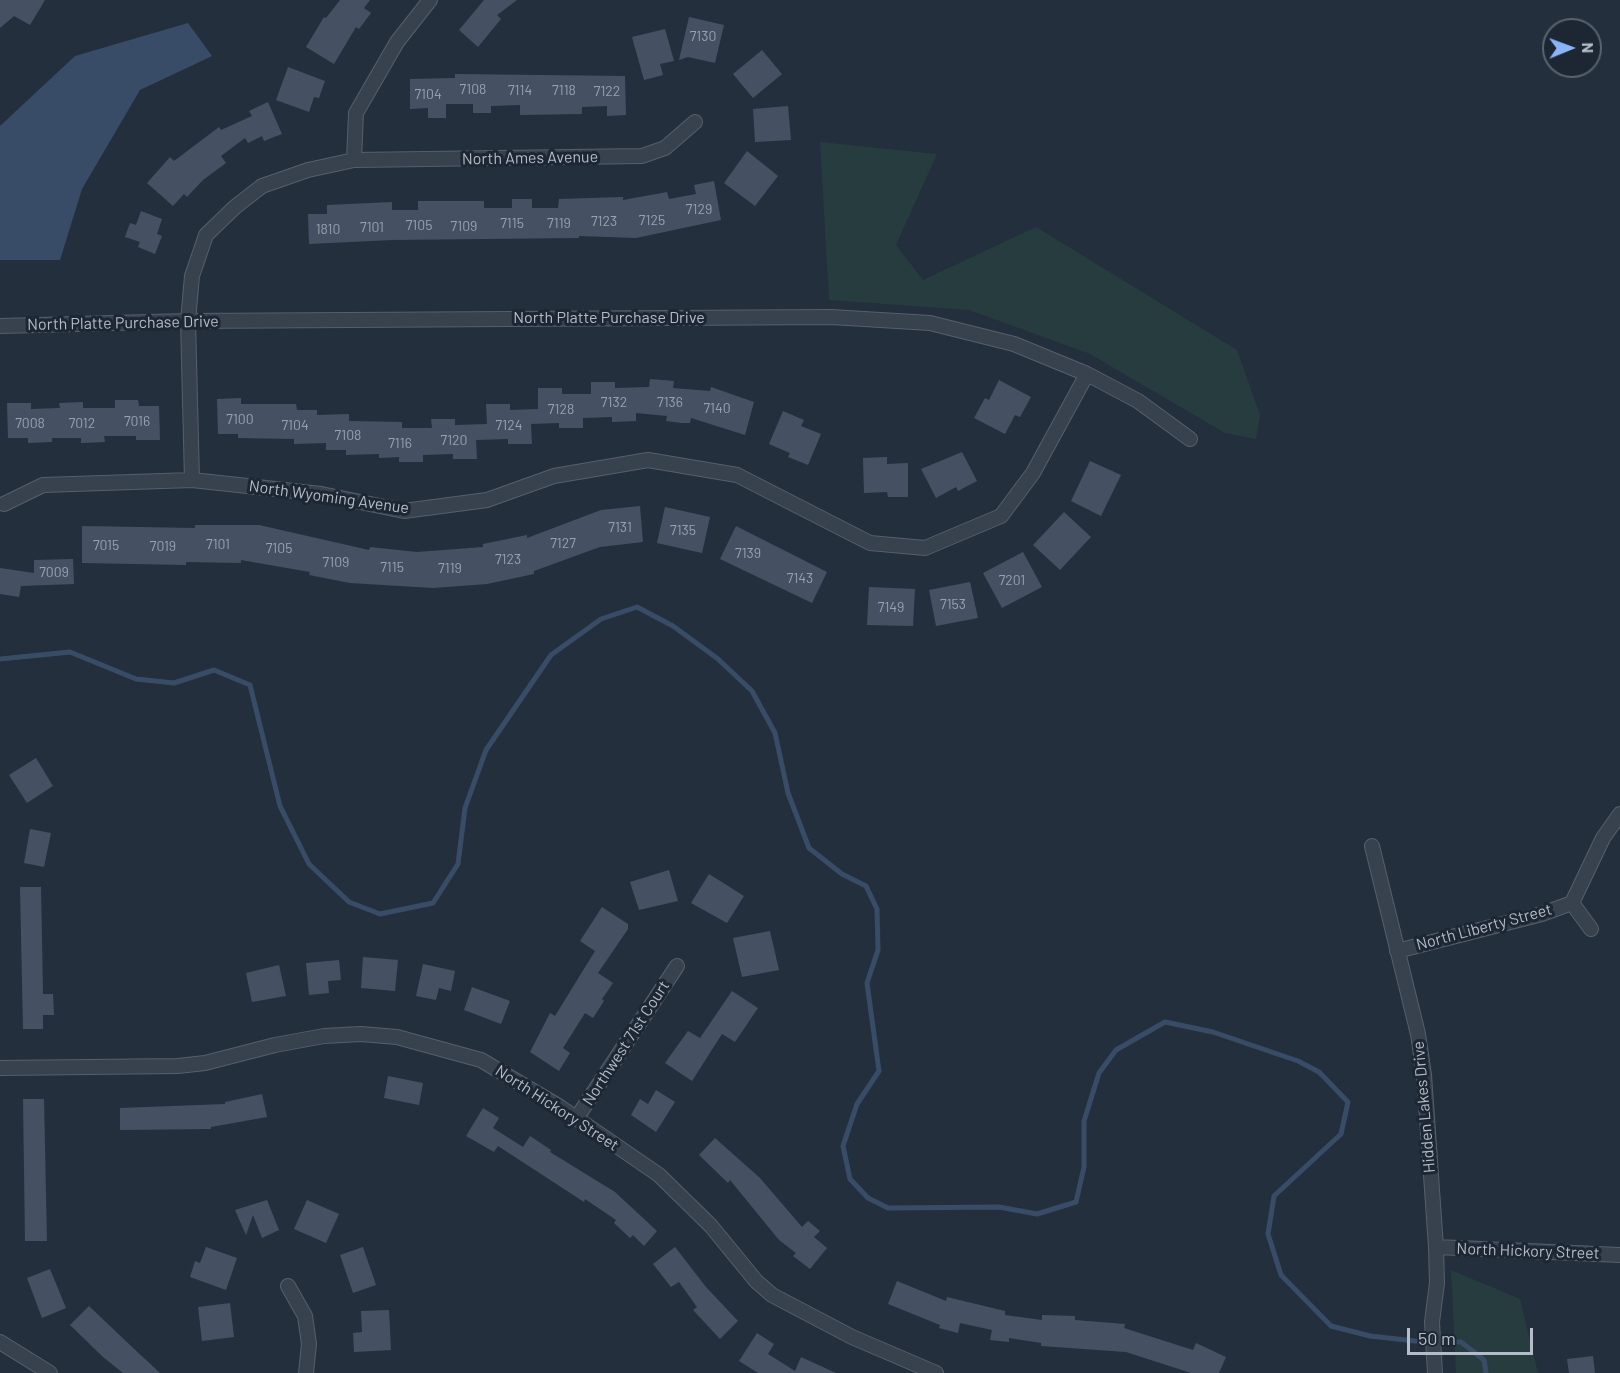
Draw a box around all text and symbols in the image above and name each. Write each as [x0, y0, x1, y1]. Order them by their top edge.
north arrow [1542, 18, 1602, 78]
house number: 7130 [690, 28, 716, 44]
text: N [1579, 42, 1598, 53]
house number: 7108 [460, 81, 486, 97]
house number: 7114 [508, 82, 532, 98]
house number: 7118 [552, 82, 576, 98]
house number: 7122 [594, 83, 620, 99]
house number: 7104 [414, 86, 442, 102]
street label: North Ames Avenue [462, 147, 598, 169]
house number: 7129 [686, 201, 712, 217]
house number: 7125 [639, 212, 665, 228]
house number: 7123 [591, 213, 617, 229]
house number: 7115 [500, 215, 524, 231]
house number: 7119 [547, 215, 571, 231]
house number: 7105 [406, 217, 432, 233]
house number: 7109 [451, 218, 477, 234]
house number: 7101 [360, 219, 384, 235]
house number: 1810 [316, 221, 340, 237]
street label: North Platte Purchase Drive [513, 308, 705, 328]
street label: North Platte Purchase Drive [27, 312, 219, 334]
house number: 7132 [601, 394, 627, 410]
house number: 7136 [657, 394, 683, 410]
house number: 7140 [703, 400, 731, 416]
house number: 7128 [548, 401, 574, 417]
house number: 7100 [226, 411, 254, 427]
house number: 7016 [124, 413, 150, 429]
house number: 7008 [15, 415, 45, 431]
house number: 7012 [69, 415, 95, 431]
house number: 7104 [281, 417, 309, 433]
house number: 7124 [496, 417, 522, 433]
house number: 7108 [335, 427, 361, 443]
house number: 7120 [441, 432, 467, 448]
house number: 7116 [388, 435, 412, 451]
street label: North Wyoming Avenue [248, 476, 410, 518]
house number: 7131 [608, 519, 632, 535]
house number: 7135 [670, 522, 696, 538]
house number: 7127 [550, 535, 576, 551]
house number: 7101 [206, 536, 230, 552]
house number: 7015 [93, 537, 119, 553]
house number: 7019 [150, 538, 176, 554]
house number: 7105 [266, 540, 292, 556]
house number: 7139 [735, 545, 761, 561]
house number: 7123 [495, 551, 521, 567]
house number: 7109 [323, 554, 349, 570]
house number: 7115 [380, 559, 404, 575]
house number: 7119 [438, 560, 462, 576]
house number: 7009 [39, 564, 69, 580]
house number: 7143 [787, 570, 813, 586]
house number: 7201 [999, 572, 1025, 588]
house number: 7153 [940, 596, 966, 612]
house number: 7149 [878, 599, 904, 615]
street label: North Liberty Street [1414, 900, 1554, 954]
street label: Northwest 71st Court [578, 977, 674, 1109]
street label: Hidden Lakes Drive [1409, 1040, 1439, 1174]
street label: North Hickory Street [492, 1061, 622, 1155]
street label: North Hickory Street [1456, 1239, 1600, 1263]
scale bar [1410, 1316, 1536, 1354]
text: 50 m [1418, 1327, 1456, 1349]

